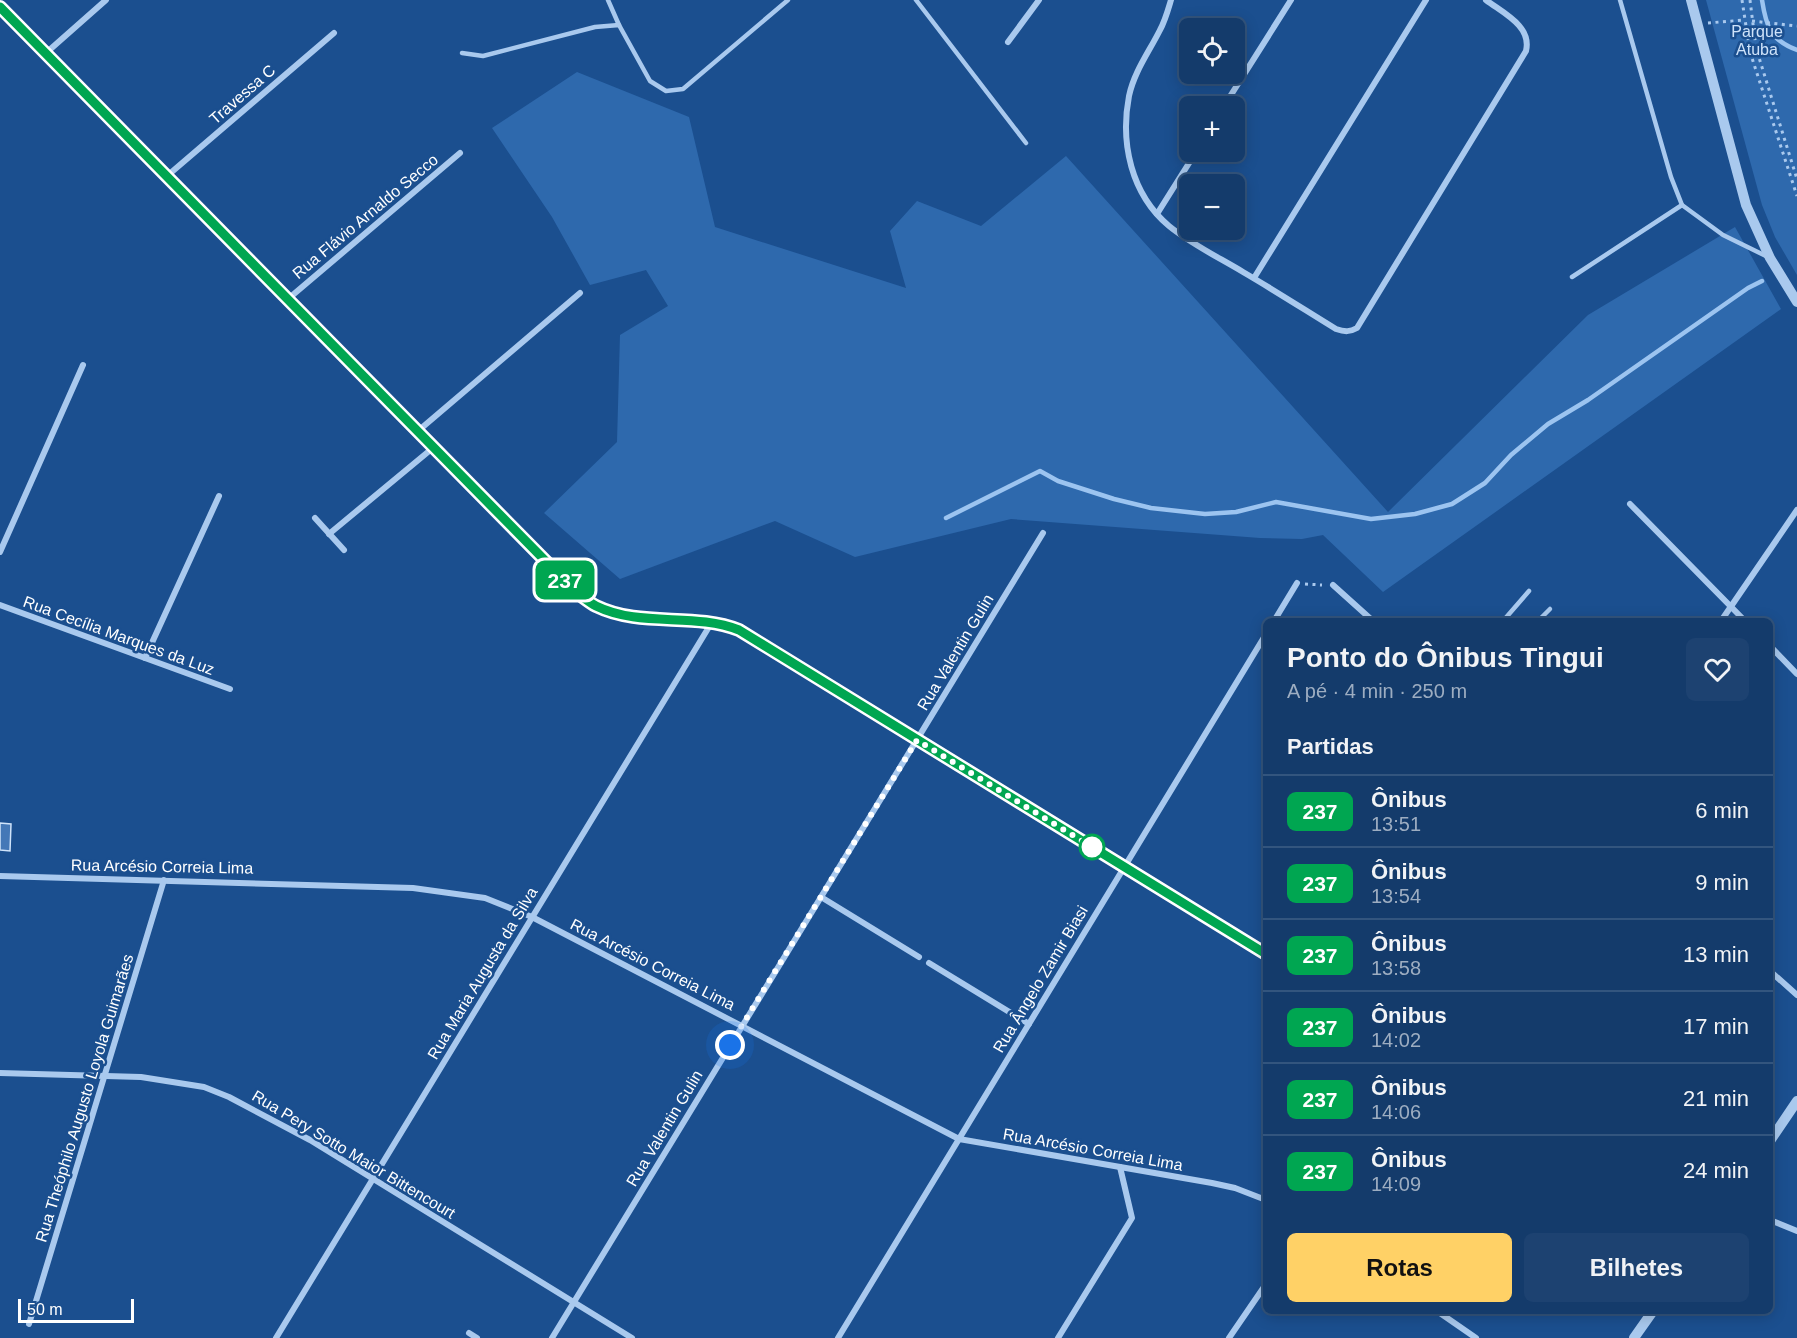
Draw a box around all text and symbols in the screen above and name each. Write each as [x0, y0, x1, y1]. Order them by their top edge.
map controls [1179, 18, 1245, 240]
button: locate [1179, 18, 1245, 84]
park label: Parque Atuba [1731, 23, 1783, 58]
street label: Travessa C [206, 61, 279, 127]
button: + [1179, 96, 1245, 162]
street label: Rua Flávio Arnaldo Secco [289, 151, 441, 282]
button: − [1179, 174, 1245, 240]
line badge: 237 [530, 560, 600, 600]
text: 237 [547, 569, 583, 592]
street label: Rua Valentin Gulin [914, 591, 997, 713]
street label: Rua Cecília Marques da Luz [21, 593, 217, 678]
button: heart [1686, 638, 1749, 701]
text: Ponto do Ônibus Tingui [1287, 642, 1604, 673]
text: A pé · 4 min · 250 m [1287, 680, 1467, 702]
text: Partidas [1287, 734, 1374, 759]
text: Ônibus [1371, 787, 1447, 812]
text: 6 min [1695, 798, 1749, 823]
text: 237 [1302, 800, 1338, 823]
text: 13:51 [1371, 813, 1421, 835]
unlabelled marker [1079, 834, 1105, 860]
street label: Rua Arcésio Correia Lima [71, 856, 253, 877]
text: Ônibus [1371, 859, 1447, 884]
text: 9 min [1695, 870, 1749, 895]
text: 237 [1302, 872, 1338, 895]
street label: Rua Maria Augusta da Silva [424, 884, 541, 1062]
text: 13:54 [1371, 885, 1421, 907]
street label: Rua Ângelo Zamir Biasi [989, 902, 1091, 1056]
street label: Rua Arcésio Correia Lima [568, 915, 738, 1013]
text: Ônibus [1371, 931, 1447, 956]
text: 13 min [1683, 942, 1749, 967]
text: 237 [1302, 944, 1338, 967]
street label: Rua Theóphilo Augusto Loyola Guimarães [32, 952, 137, 1244]
text: 13:58 [1371, 957, 1421, 979]
text: Ônibus [1371, 1003, 1447, 1028]
text: 17 min [1683, 1014, 1749, 1039]
text: 237 [1302, 1016, 1338, 1039]
text: 14:02 [1371, 1029, 1421, 1051]
your location [715, 1030, 745, 1060]
street label: Rua Valentin Gulin [623, 1067, 706, 1189]
text: Ônibus [1371, 1075, 1447, 1100]
text: 21 min [1683, 1086, 1749, 1111]
street label: Rua Pery Sotto Maior Bittencourt [249, 1087, 459, 1222]
text: 237 [1302, 1088, 1338, 1111]
text: 14:06 [1371, 1101, 1421, 1123]
street label: Rua Arcésio Correia Lima [1002, 1125, 1184, 1174]
text: Ônibus [1371, 1147, 1447, 1172]
text: 24 min [1683, 1158, 1749, 1183]
text: 237 [1302, 1160, 1338, 1183]
text: 14:09 [1371, 1173, 1421, 1195]
button: Rotas [1287, 1233, 1512, 1302]
button: Bilhetes [1524, 1233, 1749, 1302]
scale bar [18, 1296, 134, 1324]
text: 50 m [27, 1301, 63, 1318]

